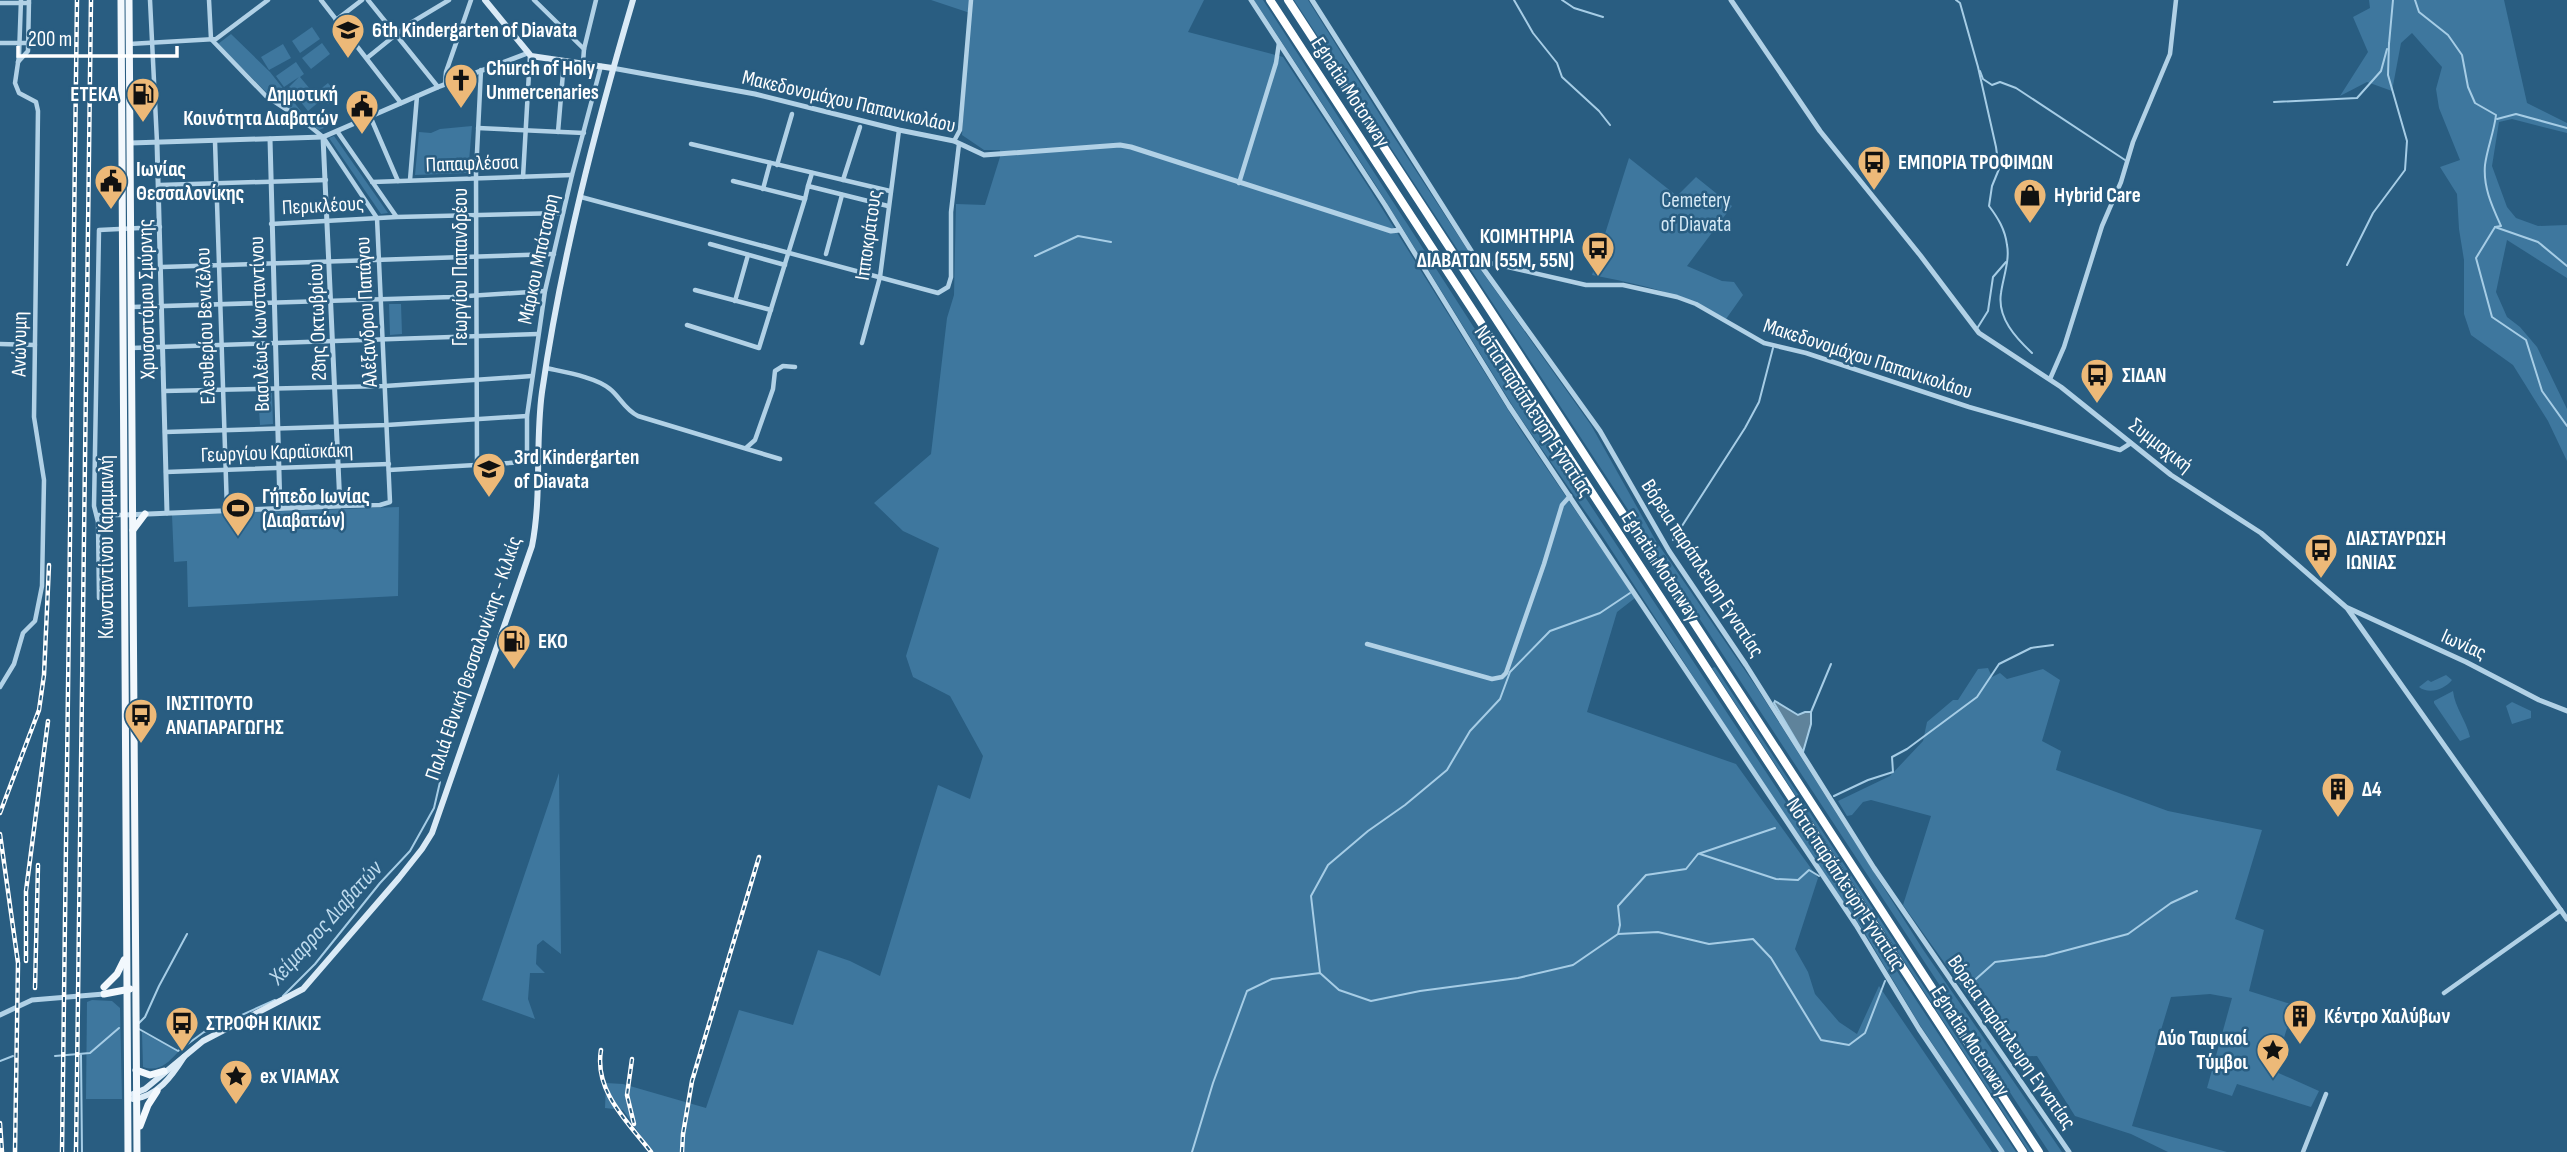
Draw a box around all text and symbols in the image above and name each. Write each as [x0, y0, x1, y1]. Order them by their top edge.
school or university icon: 6th Kindergarten of Diavata [329, 11, 367, 60]
scale bar [18, 14, 177, 58]
place label: 6th Kindergarten of Diavata [372, 18, 577, 43]
text: 200 m [28, 27, 72, 52]
street label: Egnatia Motorway [1306, 33, 1395, 152]
place label: Church of Holy Unmercenaries [486, 56, 599, 105]
church icon: Church of Holy Unmercenaries [442, 61, 480, 110]
street label: Μακεδονομάχου Παπανικολάου [740, 65, 958, 138]
fuel station icon: ΕΤΕΚΑ [124, 75, 162, 124]
place label: ΕΤΕΚΑ [70, 82, 119, 107]
place label: Δημοτική Κοινότητα Διαβατών [183, 82, 338, 131]
public building icon: Δημοτική Κοινότητα Διαβατών [343, 87, 381, 136]
bus stop icon: ΕΜΠΟΡΙΑ ΤΡΟΦΙΜΩΝ [1855, 143, 1893, 192]
street label: Παπαφλέσσα [425, 149, 519, 178]
place label: ΕΜΠΟΡΙΑ ΤΡΟΦΙΜΩΝ [1898, 150, 2053, 175]
place label: Ιωνίας Θεσσαλονίκης [136, 157, 245, 206]
public building icon: Ιωνίας Θεσσαλονίκης [92, 162, 130, 211]
shop icon: Hybrid Care [2011, 176, 2049, 225]
place label: Hybrid Care [2054, 183, 2141, 208]
street label: Γεωργίου Παπανδρέου [448, 188, 473, 346]
street label: Ιπποκράτους [850, 188, 887, 282]
park label: Cemetery of Diavata [1661, 188, 1731, 237]
street label: Περικλέους [281, 191, 365, 220]
street label: Μάρκου Μπότσαρη [512, 192, 565, 327]
street label: Χρυσοστόμου Σμύρνης [133, 219, 160, 380]
place label: ΚΟΙΜΗΤΗΡΙΑ ΔΙΑΒΑΤΩΝ (55Μ, 55Ν) [1417, 224, 1575, 273]
bus stop icon: ΚΟΙΜΗΤΗΡΙΑ ΔΙΑΒΑΤΩΝ (55Μ, 55Ν) [1579, 229, 1617, 278]
street label: Βασιλέως Κωνσταντίνου [244, 236, 275, 412]
street label: Αλέξανδρου Παπάγου [350, 236, 383, 389]
street label: Ελευθερίου Βενιζέλου [190, 247, 221, 405]
street label: 28ης Οκτωβρίου [303, 263, 332, 381]
street label: Ανώνυμη [6, 311, 33, 378]
street label: Μακεδονομάχου Παπανικολάου [1760, 313, 1976, 404]
street label: Νότια παράπλευρη Εγνατίας [1469, 321, 1598, 502]
bus stop icon: ΣΙΔΑΝ [2078, 356, 2116, 405]
place label: ΣΙΔΑΝ [2122, 363, 2166, 388]
street label: Συμμαχική [2124, 413, 2198, 478]
street label: Γεωργίου Καραϊσκάκη [200, 437, 354, 468]
place label: 3rd Kindergarten of Diavata [514, 445, 639, 494]
school or university icon: 3rd Kindergarten of Diavata [470, 450, 508, 499]
street label: Κωνσταντίνου Καραμανλή [94, 455, 119, 639]
street label: Βόρεια παράπλευρη Εγνατίας [1636, 475, 1769, 662]
place label: Γήπεδο Ιωνίας (Διαβατών) [262, 484, 370, 533]
sports icon: Γήπεδο Ιωνίας (Διαβατών) [219, 489, 257, 538]
street label: Egnatia Motorway [1616, 507, 1705, 626]
place label: ΔΙΑΣΤΑΥΡΩΣΗ ΙΩΝΙΑΣ [2346, 526, 2446, 575]
bus stop icon: ΔΙΑΣΤΑΥΡΩΣΗ ΙΩΝΙΑΣ [2302, 531, 2340, 580]
street label: Παλιά Εθνική Θεσσαλονίκης - Κιλκίς [420, 533, 527, 784]
fuel station icon: EKO [495, 622, 533, 671]
street label: Ιωνίας [2437, 623, 2490, 665]
place label: EKO [538, 629, 568, 654]
place label: ΙΝΣΤΙΤΟΥΤΟ ΑΝΑΠΑΡΑΓΩΓΗΣ [165, 691, 284, 740]
bus stop icon: ΙΝΣΤΙΤΟΥΤΟ ΑΝΑΠΑΡΑΓΩΓΗΣ [122, 696, 160, 745]
building icon: Δ4 [2319, 770, 2357, 819]
place label: Δ4 [2362, 777, 2382, 802]
street label: Νότια παράπλευρη Εγνατίας [1781, 794, 1910, 975]
water label: Χείμαρρος Διαβατών [262, 854, 389, 991]
street label: Βόρεια παράπλευρη Εγνατίας [1942, 950, 2081, 1134]
street label: Egnatia Motorway [1926, 982, 2015, 1101]
building icon: Κέντρο Χαλύβων [2281, 997, 2319, 1046]
bus stop icon: ΣΤΡΟΦΗ ΚΙΛΚΙΣ [163, 1004, 201, 1053]
place label: Κέντρο Χαλύβων [2324, 1004, 2450, 1029]
place label: ΣΤΡΟΦΗ ΚΙΛΚΙΣ [206, 1011, 321, 1036]
place label: Δύο Ταφικοί Τύμβοι [2157, 1026, 2248, 1075]
place icon: Δύο Ταφικοί Τύμβοι [2254, 1031, 2292, 1080]
place icon: ex VIAMAX [217, 1057, 255, 1106]
place label: ex VIAMAX [260, 1064, 339, 1089]

